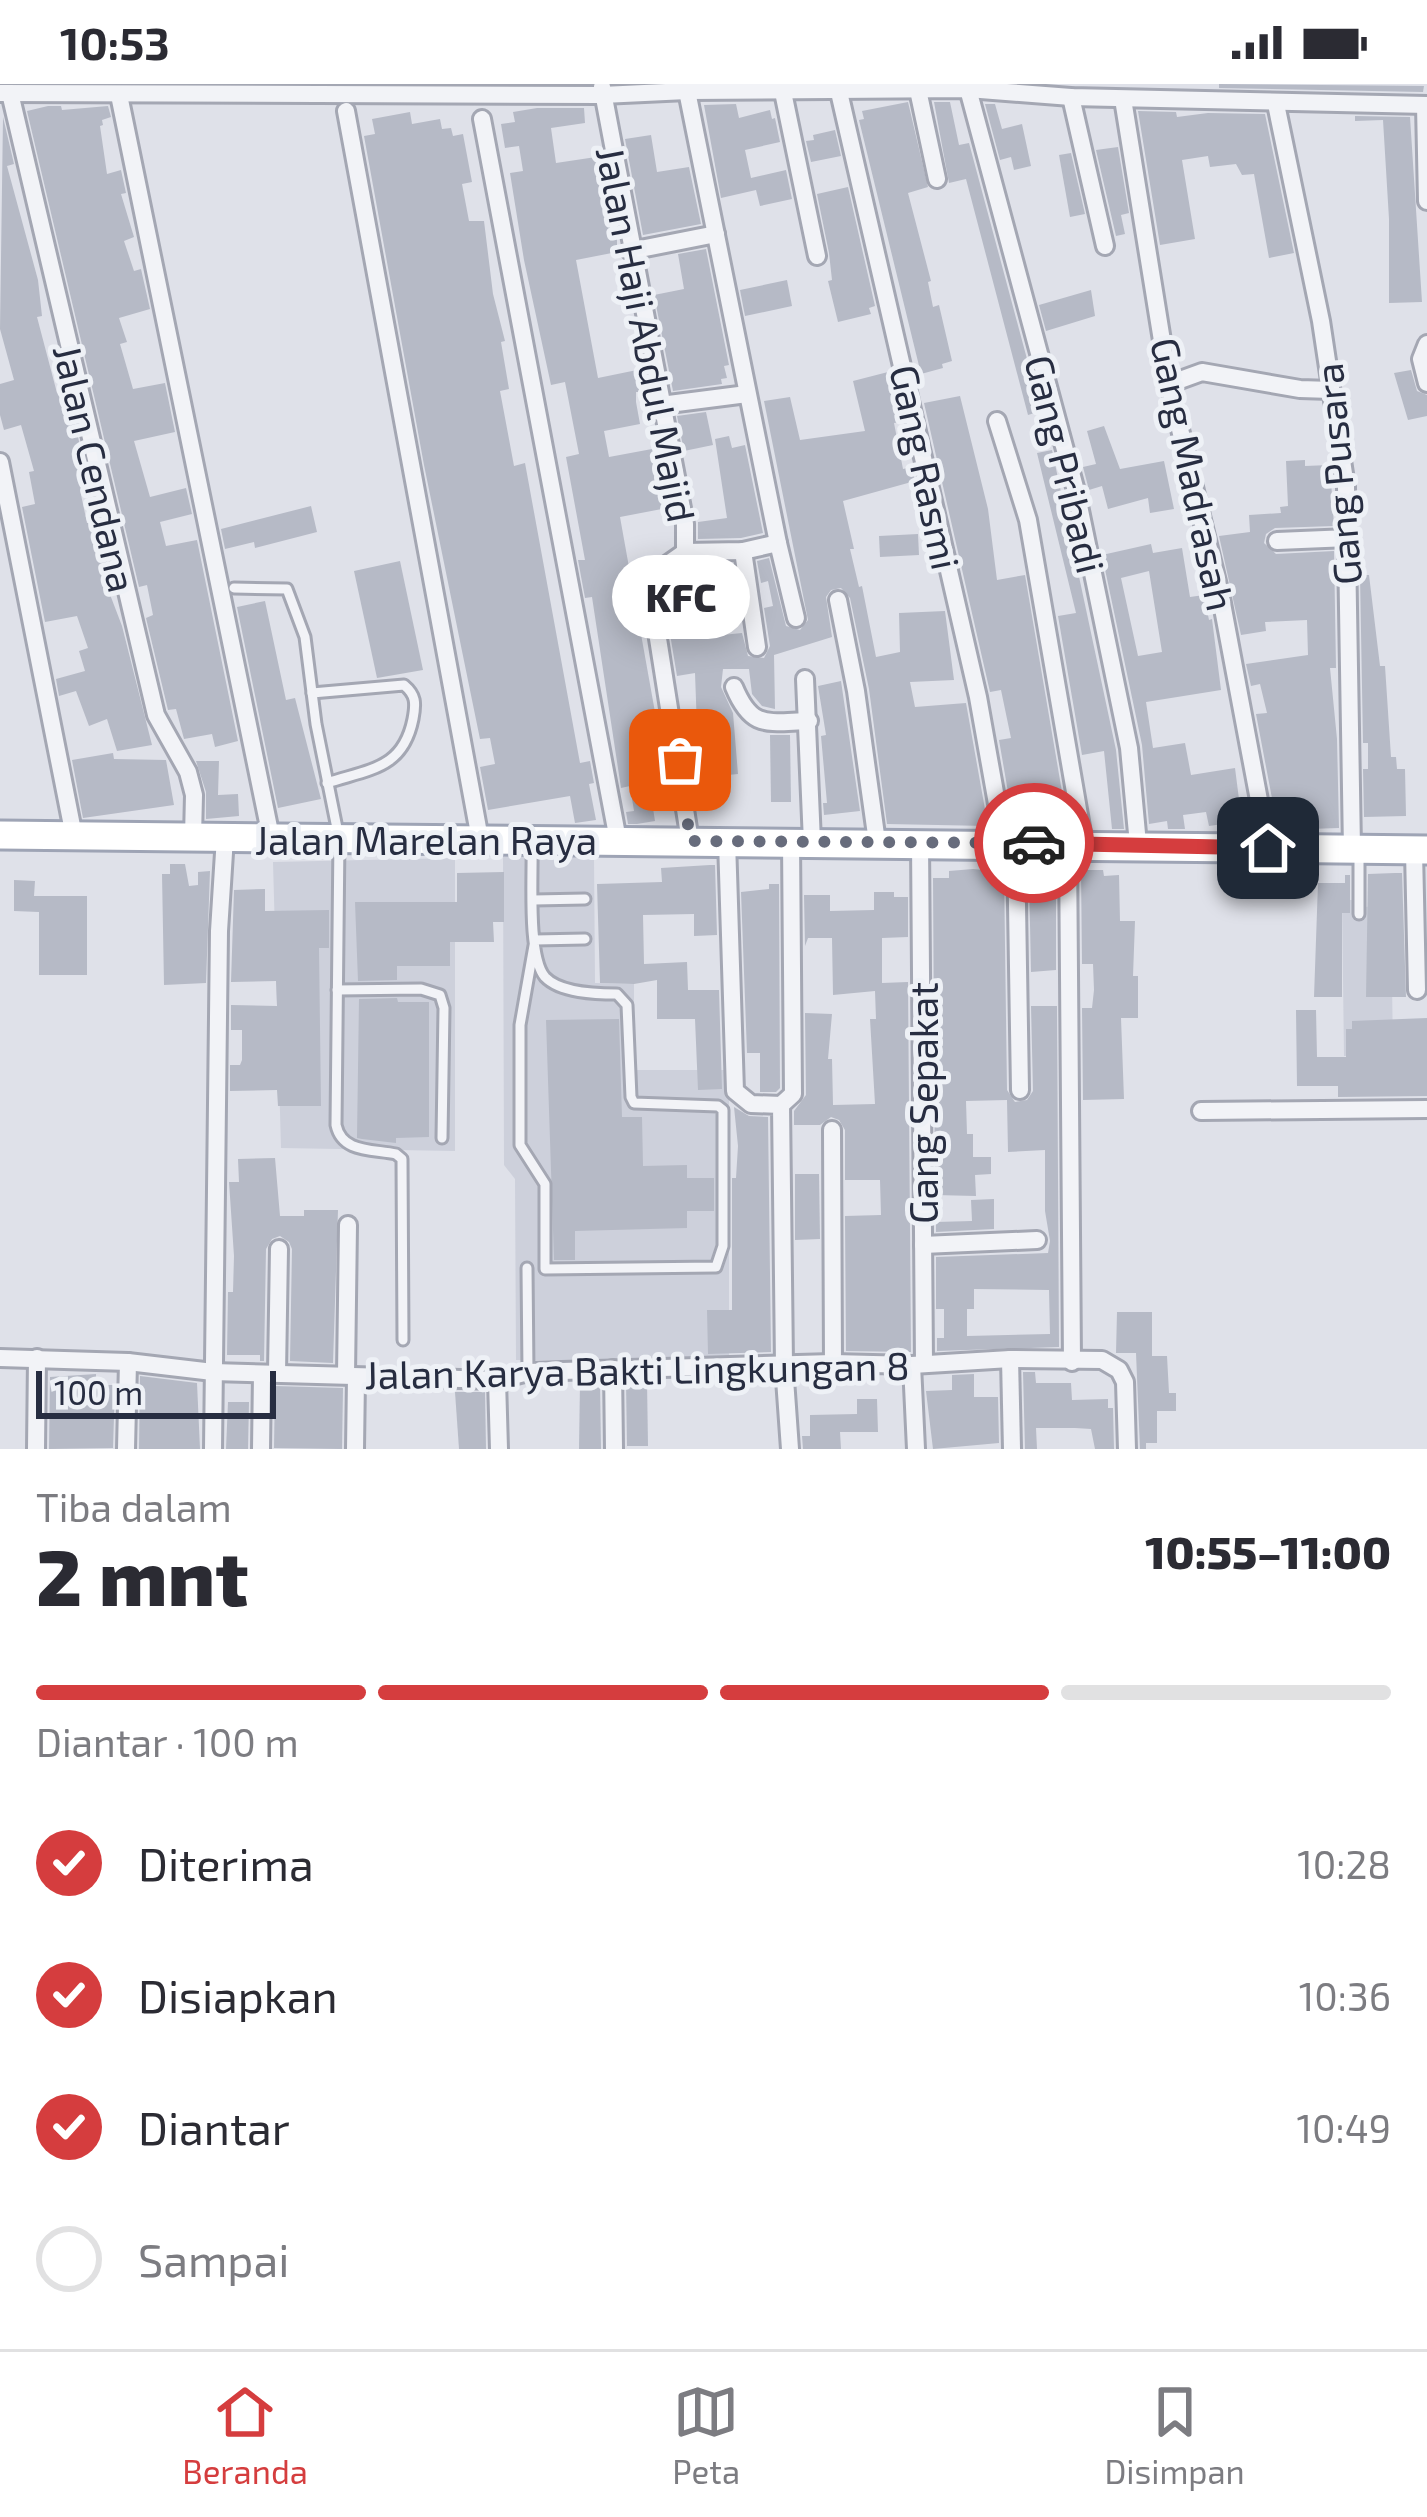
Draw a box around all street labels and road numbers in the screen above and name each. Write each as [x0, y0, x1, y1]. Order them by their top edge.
street label: Jalan Haji Abdul Majid [588, 142, 706, 526]
street label: Gang Madrasah [1142, 333, 1246, 615]
street label: Jalan Cendana [45, 340, 147, 596]
street label: Gang Pribadi [1016, 350, 1116, 578]
street label: Gang Rasmi [881, 360, 971, 574]
street label: Gang Pusara [1304, 361, 1370, 587]
street label: Jalan Marelan Raya [255, 816, 597, 863]
street label: Gang Sepakat [899, 982, 946, 1224]
street label: Jalan Karya Bakti Lingkungan 8 [364, 1341, 910, 1397]

